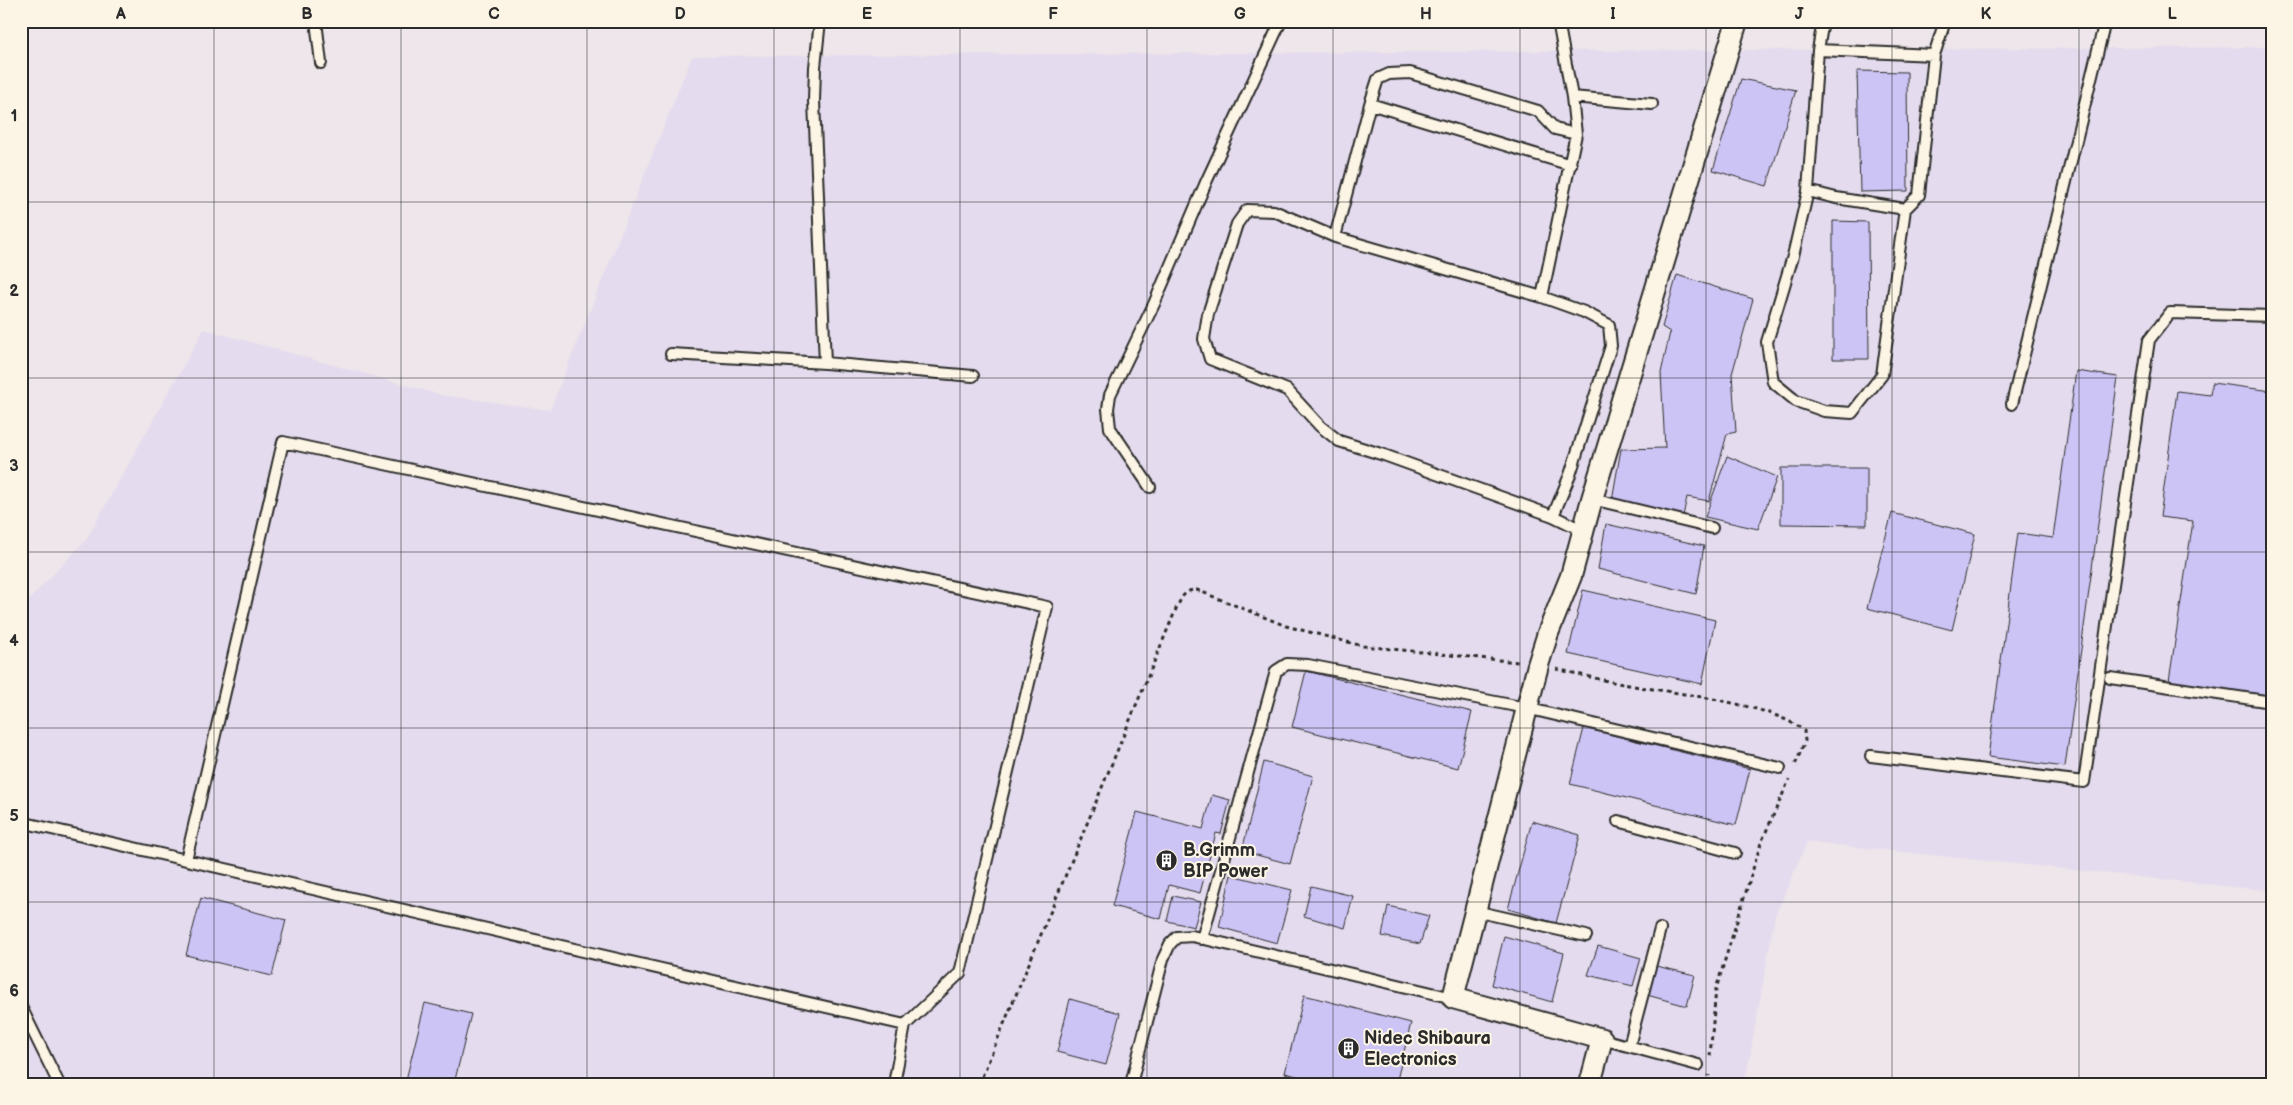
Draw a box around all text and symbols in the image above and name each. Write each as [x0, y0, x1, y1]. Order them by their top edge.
text: A [115, 5, 126, 24]
text: B [301, 5, 313, 24]
text: C [488, 5, 500, 24]
text: D [674, 5, 686, 24]
text: E [862, 5, 872, 24]
text: F [1048, 5, 1058, 24]
text: G [1234, 5, 1246, 24]
text: H [1420, 5, 1432, 24]
text: I [1610, 5, 1616, 24]
text: J [1795, 5, 1804, 24]
text: K [1981, 5, 1992, 24]
text: L [2167, 5, 2177, 24]
text: 1 [11, 107, 17, 126]
text: 2 [9, 282, 19, 301]
text: 3 [9, 457, 19, 476]
text: 4 [9, 632, 19, 651]
text: 5 [9, 807, 19, 826]
place label: B.Grimm BIP Power [1183, 840, 1269, 882]
building icon: B.Grimm BIP Power [1155, 848, 1179, 872]
text: 6 [9, 982, 19, 1001]
place label: Nidec Shibaura Electronics [1364, 1028, 1491, 1070]
building icon: Nidec Shibaura Electronics [1336, 1036, 1360, 1060]

